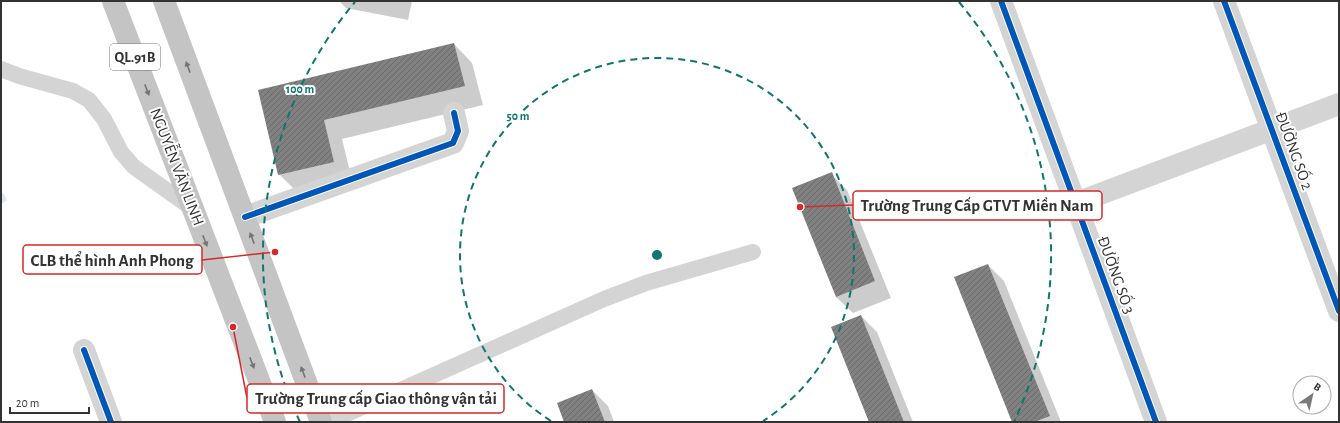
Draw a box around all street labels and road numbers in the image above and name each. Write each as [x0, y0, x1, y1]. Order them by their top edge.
road number: QL.91B [110, 44, 160, 70]
street label: NGUYỄN VĂN LINH [147, 104, 211, 228]
street label: ĐƯỜNG SỐ 2 [1272, 108, 1319, 192]
street label: ĐƯỜNG SỐ 3 [1095, 233, 1141, 316]

